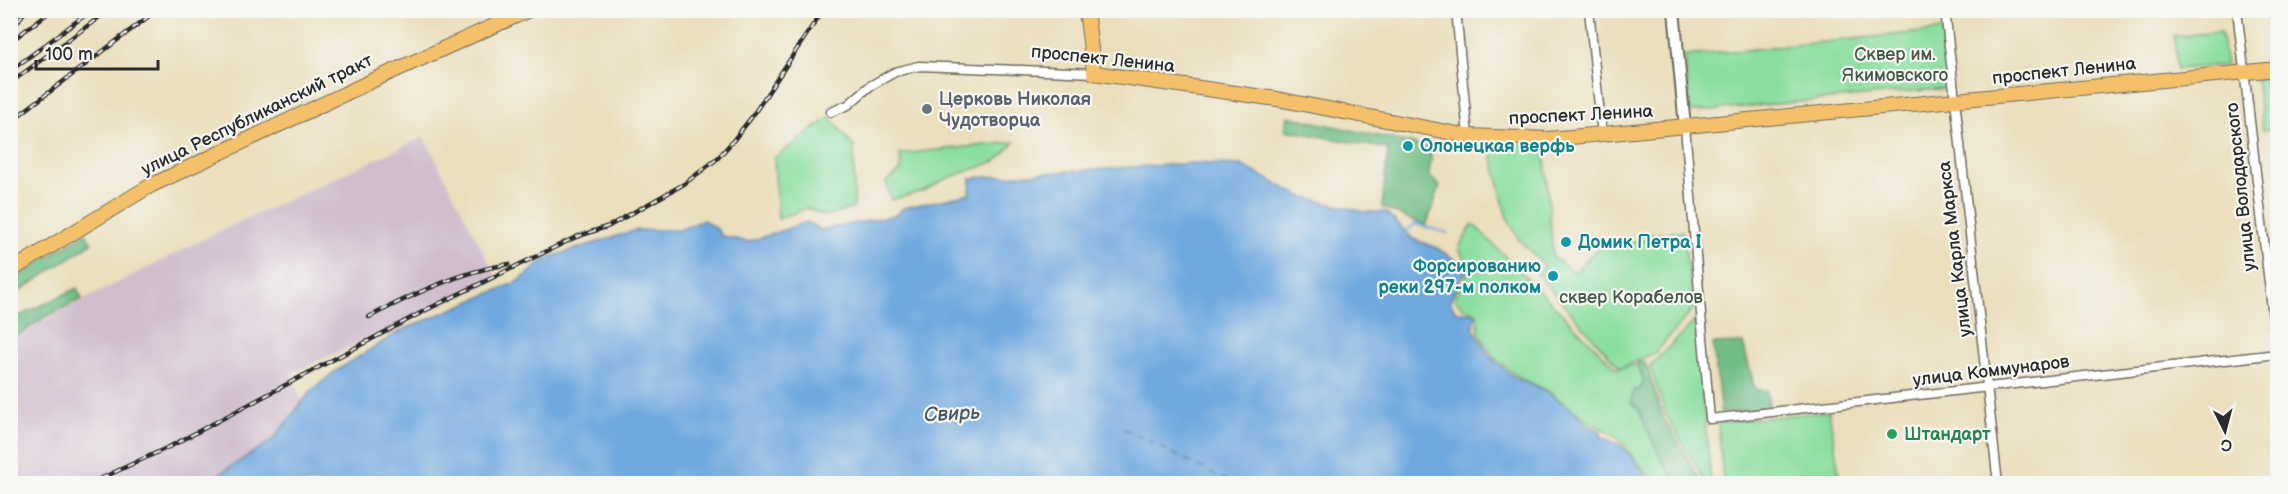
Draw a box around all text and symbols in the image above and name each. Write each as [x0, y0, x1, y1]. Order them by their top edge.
scale bar [36, 33, 158, 71]
street label: проспект Ленина [1030, 41, 1176, 77]
text: 100 m [45, 44, 93, 65]
park label: Сквер им. Якимовского [1842, 44, 1948, 86]
street label: улица Республиканский тракт [138, 49, 377, 180]
street label: проспект Ленина [1991, 53, 2137, 89]
place label: Церковь Николая Чудотворца [939, 89, 1091, 131]
street label: проспект Ленина [1508, 101, 1654, 129]
marker: Церковь Николая Чудотворца [920, 102, 934, 116]
street label: улица Володарского [2222, 102, 2260, 272]
place label: Олонецкая верфь [1420, 136, 1575, 157]
marker: Олонецкая верфь [1401, 139, 1415, 153]
street label: улица Карла Маркса [1934, 159, 1976, 338]
place label: Домик Петра I [1578, 232, 1702, 253]
marker: Домик Петра I [1559, 235, 1573, 249]
place label: Форсированию реки 297-м полком [1378, 256, 1541, 298]
marker: Форсированию реки 297-м полком [1546, 269, 1560, 283]
park label: сквер Корабелов [1559, 287, 1703, 308]
street label: улица Коммунаров [1912, 351, 2071, 391]
water label: Свирь [923, 401, 981, 427]
north arrow [2195, 401, 2255, 461]
place label: Штандарт [1904, 424, 1991, 445]
marker: Штандарт [1885, 427, 1899, 441]
text: С [2220, 434, 2233, 454]

